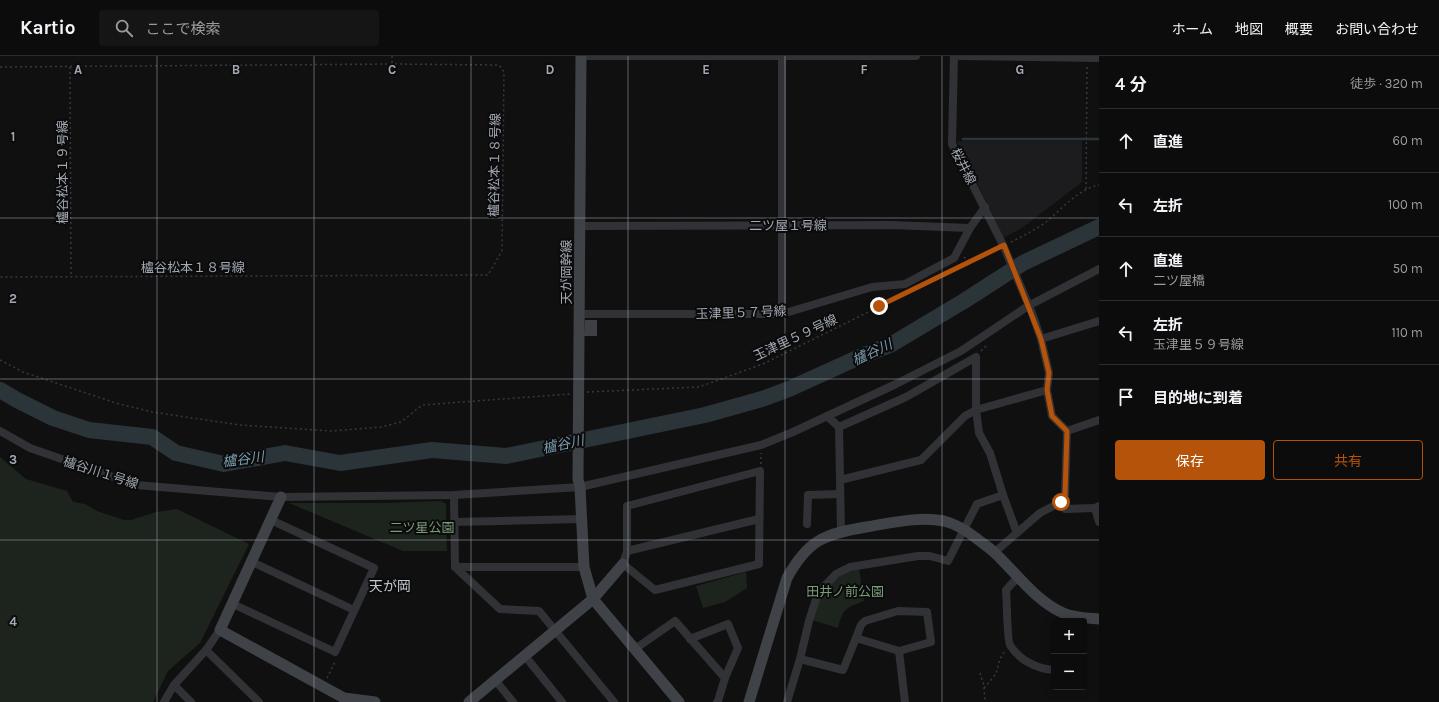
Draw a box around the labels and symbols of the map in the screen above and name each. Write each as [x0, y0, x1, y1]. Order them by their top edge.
text: A [74, 62, 82, 77]
text: B [232, 62, 240, 77]
text: C [388, 62, 396, 77]
text: D [546, 62, 555, 77]
text: E [702, 62, 710, 77]
text: F [860, 62, 868, 77]
text: G [1016, 62, 1024, 77]
street label: 櫨谷松本１８号線 [486, 113, 503, 217]
street label: 櫨谷松本１９号線 [55, 120, 70, 224]
text: 1 [11, 129, 15, 144]
street label: 桜井線 [948, 145, 979, 187]
street label: 二ツ屋１号線 [749, 218, 827, 233]
street label: 天が岡幹線 [559, 239, 574, 305]
street label: 櫨谷松本１８号線 [141, 260, 245, 275]
text: 2 [9, 291, 17, 306]
route end [870, 297, 888, 315]
street label: 玉津里５７号線 [695, 303, 787, 322]
street label: 玉津里５９号線 [751, 311, 840, 363]
water label: 櫨谷川 [850, 335, 897, 369]
water label: 櫨谷川 [541, 431, 587, 457]
water label: 櫨谷川 [221, 448, 267, 470]
text: 3 [9, 452, 17, 467]
street label: 櫨谷川１号線 [61, 453, 140, 492]
route start [1052, 493, 1070, 511]
park label: 二ツ星公園 [389, 520, 455, 535]
district label: 天が岡 [369, 578, 411, 595]
park label: 田井ノ前公園 [806, 584, 884, 599]
text: 4 [9, 614, 17, 629]

